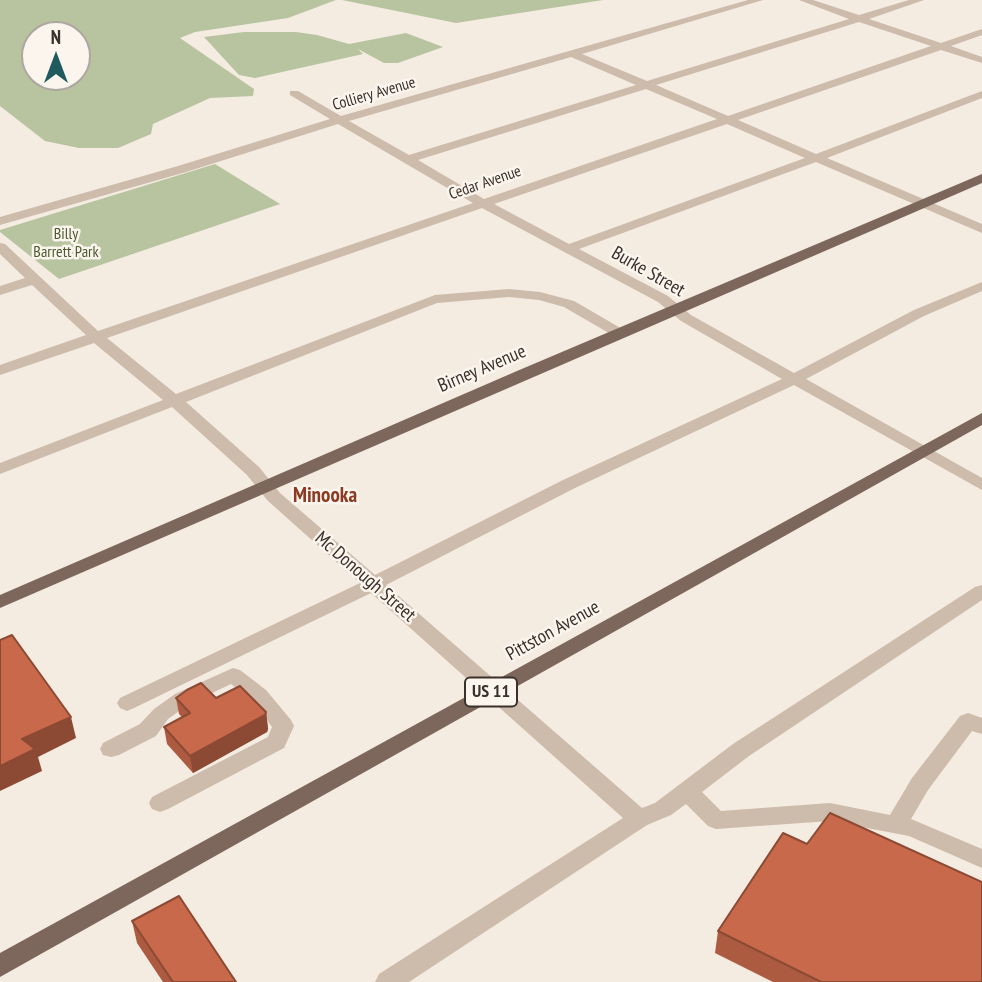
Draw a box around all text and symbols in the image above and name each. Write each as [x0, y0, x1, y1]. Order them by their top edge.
north arrow [21, 21, 91, 91]
text: N [51, 25, 61, 49]
street label: Colliery Avenue [330, 73, 418, 115]
street label: Cedar Avenue [446, 162, 524, 204]
park label: Billy Barrett Park [33, 224, 99, 262]
street label: Burke Street [607, 242, 689, 302]
street label: Birney Avenue [435, 340, 529, 398]
district label: Minooka [293, 483, 357, 509]
street label: Mc Donough Street [310, 527, 420, 627]
street label: Pittston Avenue [502, 596, 604, 666]
road number: US 11 [465, 678, 517, 706]

